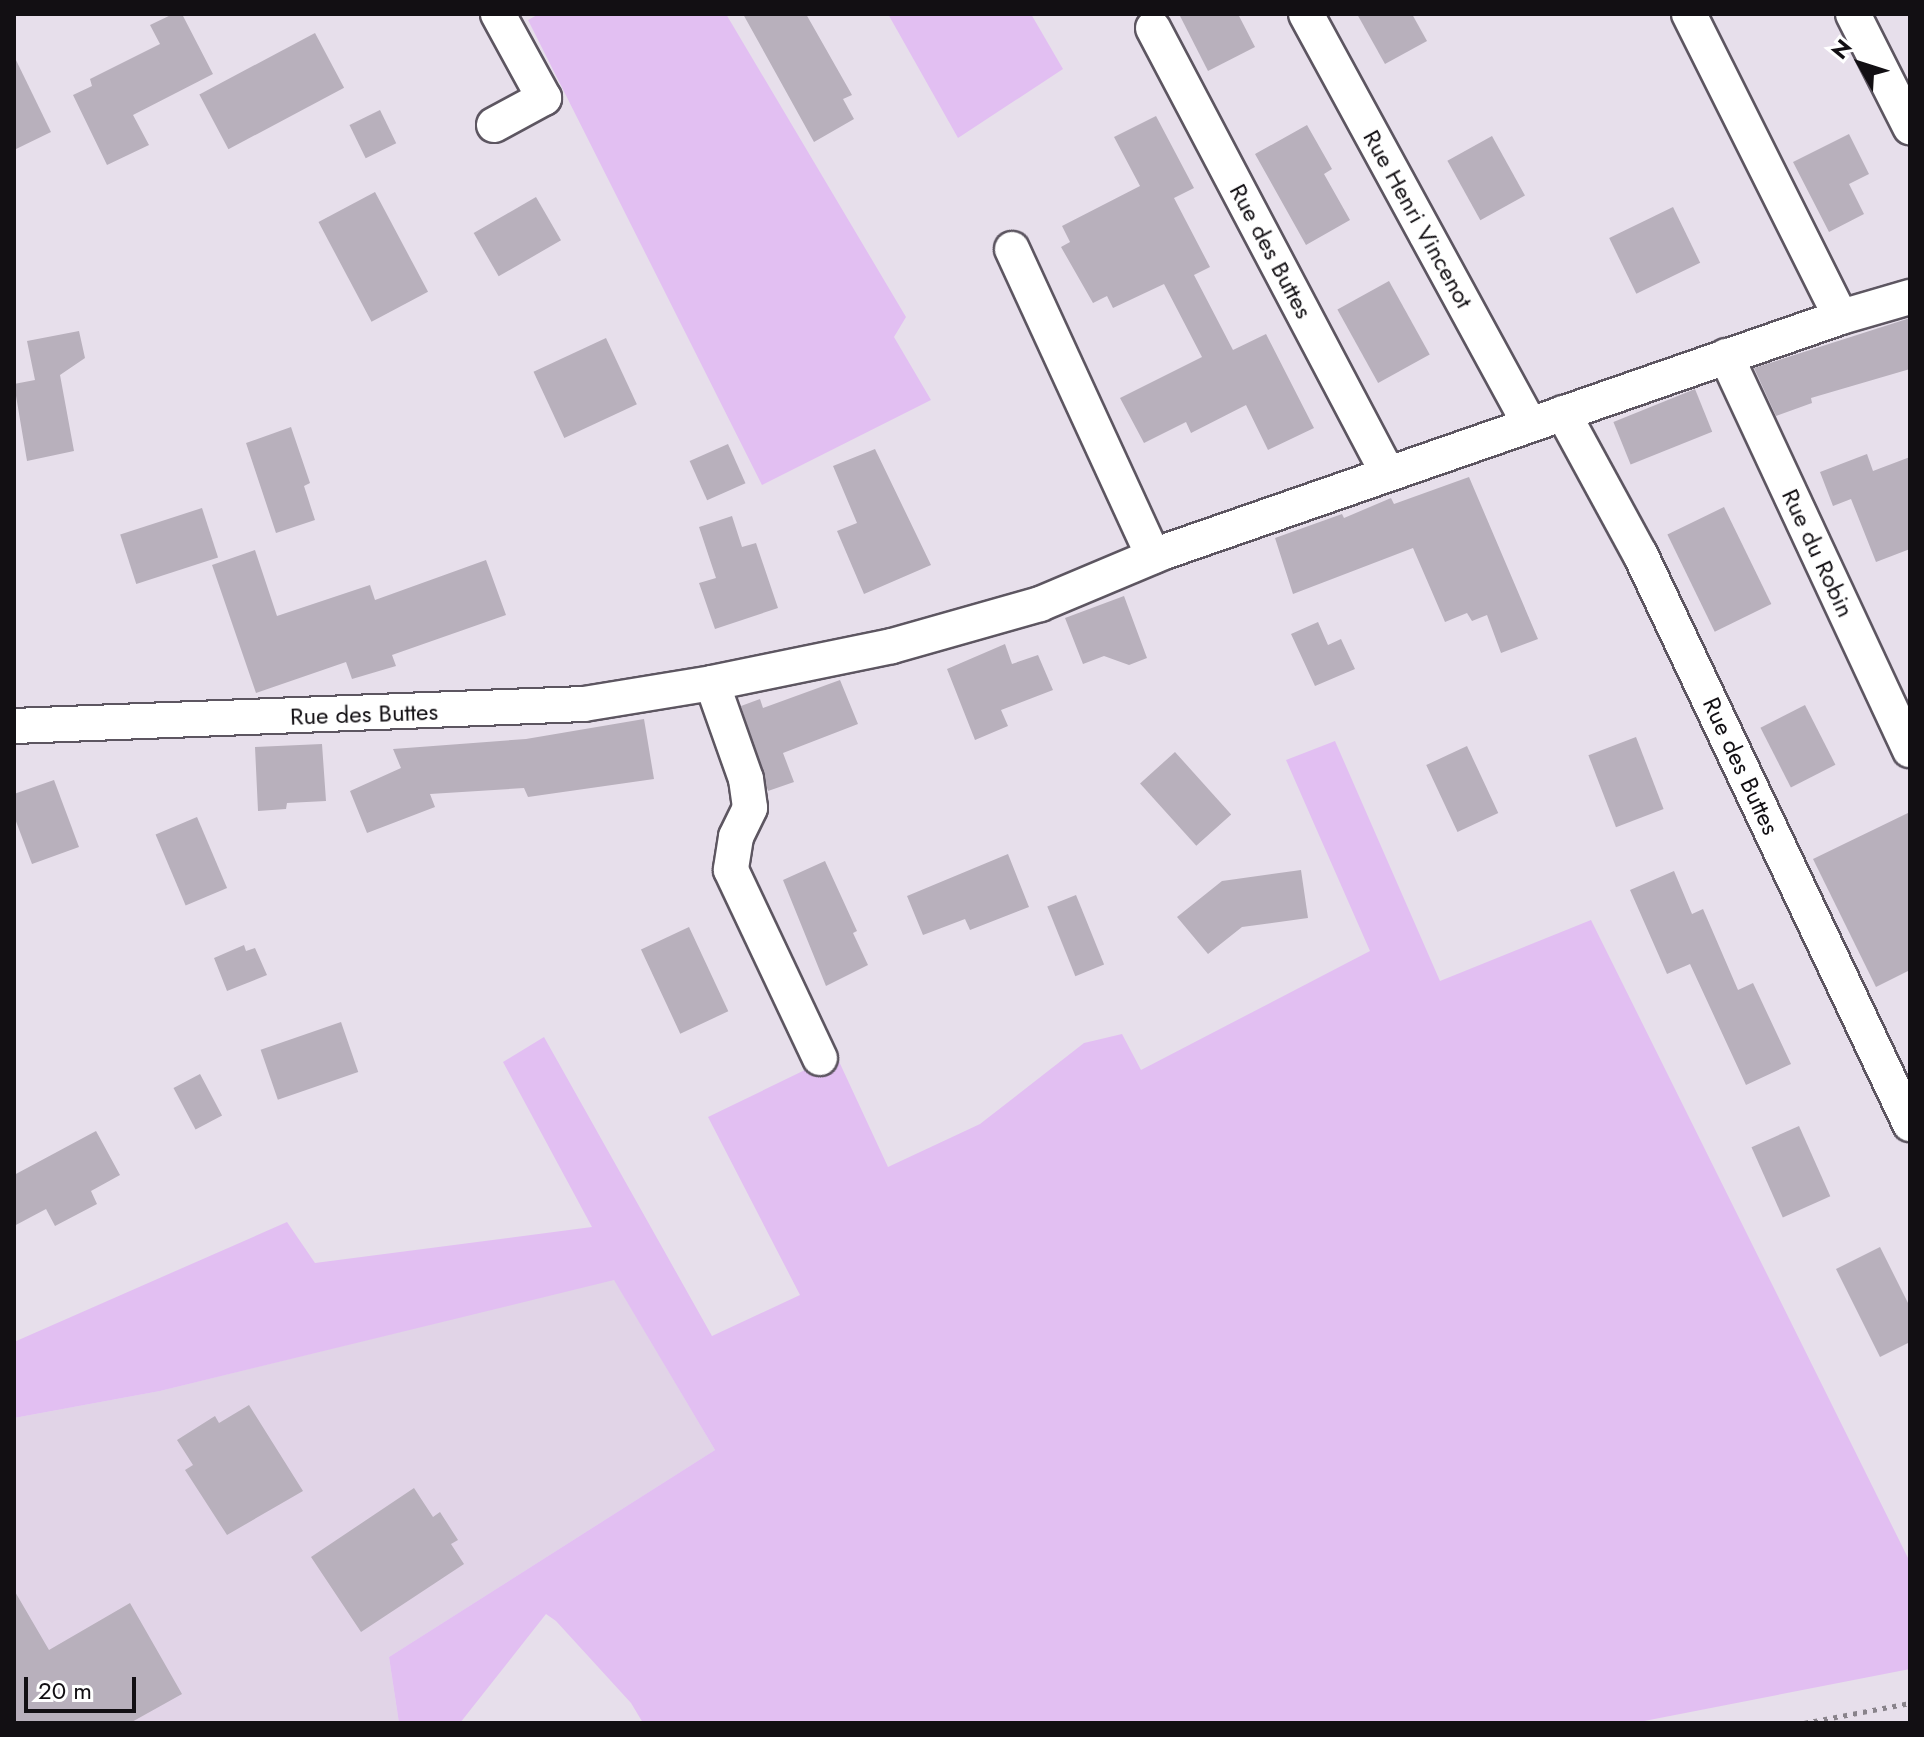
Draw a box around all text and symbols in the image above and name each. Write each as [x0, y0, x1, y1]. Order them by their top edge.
north arrow [1820, 24, 1900, 104]
text: N [1823, 32, 1859, 66]
street label: Rue Henri Vincenot [1357, 125, 1479, 313]
street label: Rue des Buttes [1224, 179, 1318, 323]
street label: Rue du Robin [1776, 484, 1860, 622]
street label: Rue des Buttes [1697, 693, 1785, 839]
street label: Rue des Buttes [290, 697, 438, 731]
scale bar [28, 1661, 140, 1711]
text: 20 m [38, 1673, 92, 1708]

